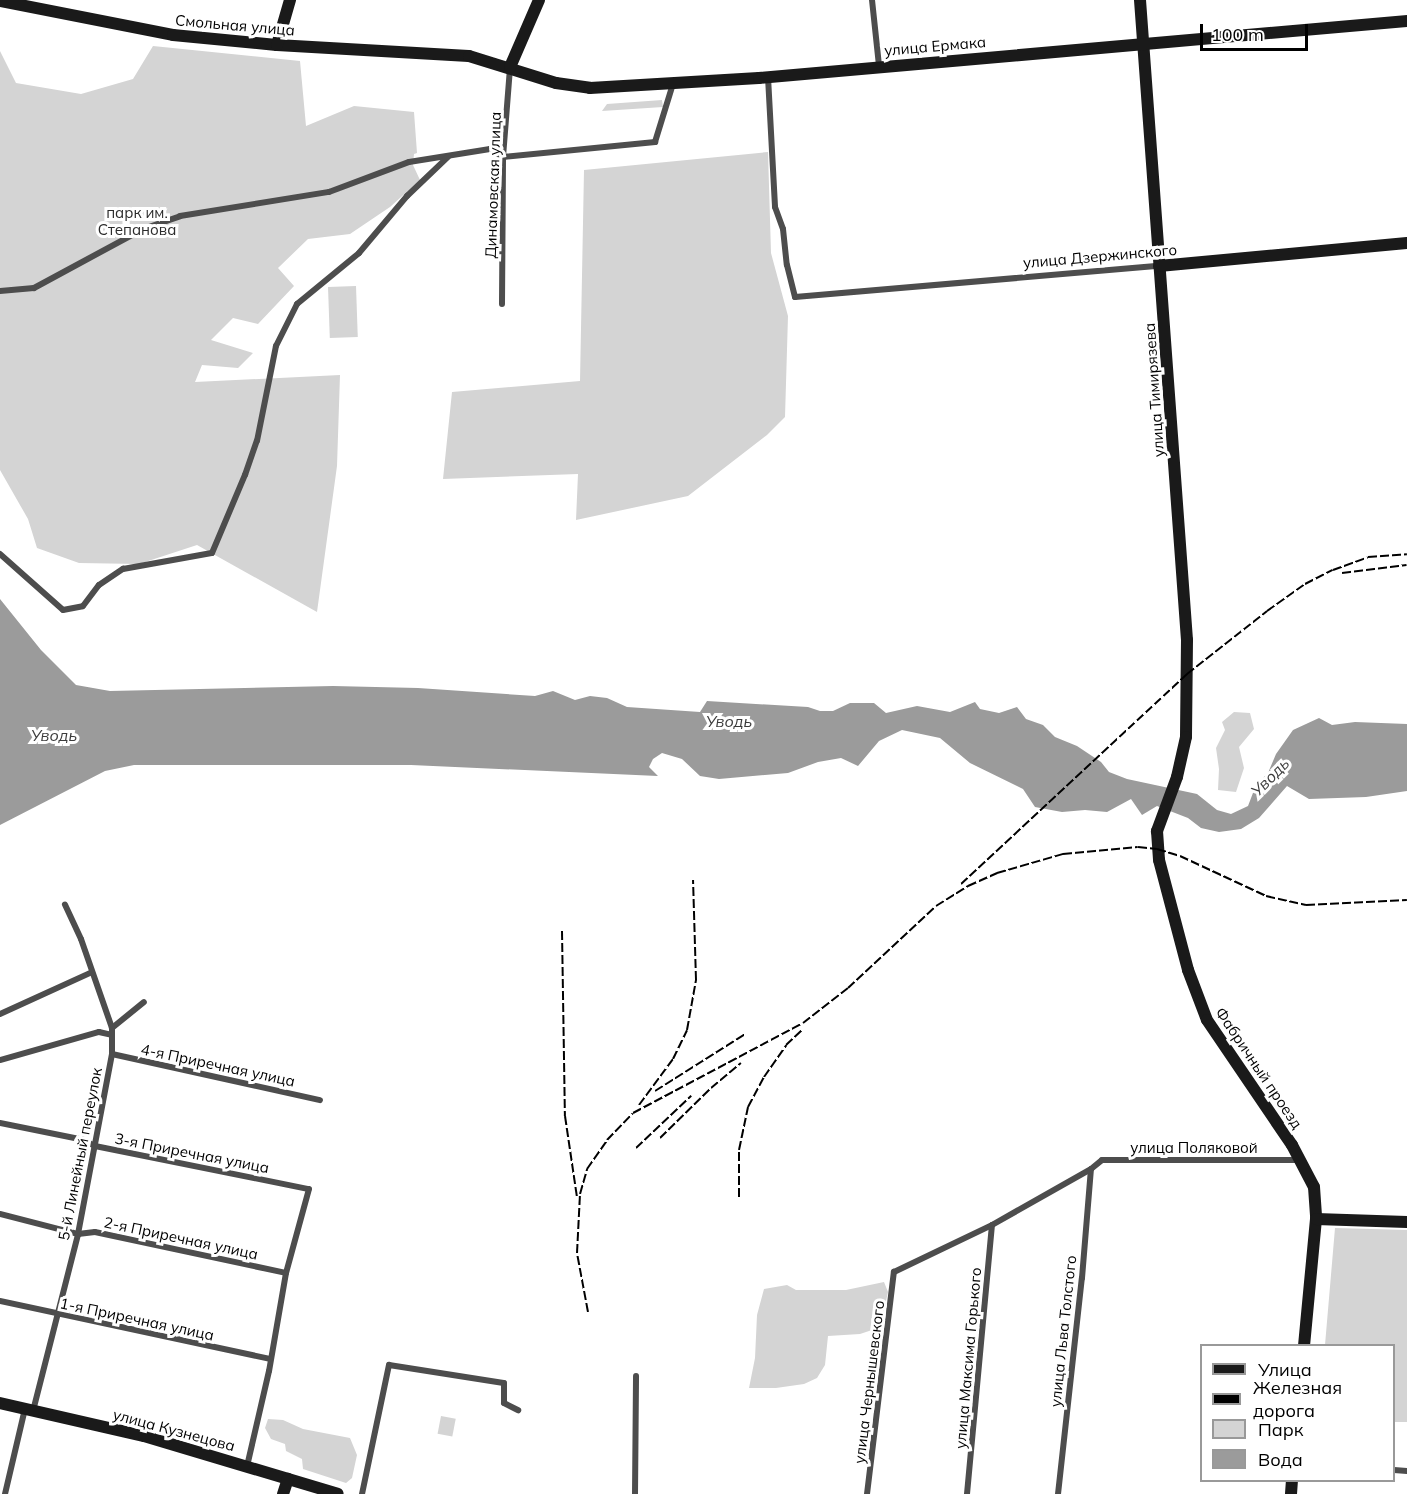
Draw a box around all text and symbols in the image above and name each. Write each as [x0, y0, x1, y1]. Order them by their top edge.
street label: Смольная улица [174, 11, 296, 39]
scale bar [1203, 12, 1311, 50]
text: 100 m [1211, 23, 1264, 46]
street label: улица Ермака [883, 33, 987, 59]
street label: Динамовская улица [481, 111, 505, 259]
park label: парк им. Степанова [98, 203, 176, 238]
street label: улица Дзержинского [1022, 240, 1178, 272]
street label: улица Тимирязева [1140, 322, 1168, 458]
water label: Уводь [706, 711, 752, 731]
water label: Уводь [31, 725, 77, 745]
water label: Уводь [1247, 754, 1293, 800]
street label: Фабричный проезд [1212, 1004, 1306, 1132]
street label: 4-я Приречная улица [139, 1040, 297, 1090]
street label: 5-й Линейный переулок [54, 1066, 106, 1242]
street label: 3-я Приречная улица [113, 1129, 271, 1177]
street label: улица Поляковой [1130, 1139, 1258, 1157]
street label: 2-я Приречная улица [102, 1213, 260, 1263]
street label: улица Льва Толстого [1046, 1254, 1080, 1408]
street label: улица Максима Горького [951, 1266, 985, 1450]
street label: 1-я Приречная улица [58, 1294, 216, 1344]
street label: улица Чернышевского [850, 1299, 888, 1465]
legend [1200, 1344, 1395, 1482]
text: Улица [1258, 1358, 1312, 1381]
text: Железная дорога [1253, 1376, 1342, 1422]
street label: улица Кузнецова [111, 1405, 237, 1455]
text: Парк [1258, 1418, 1303, 1441]
text: Вода [1258, 1448, 1303, 1471]

